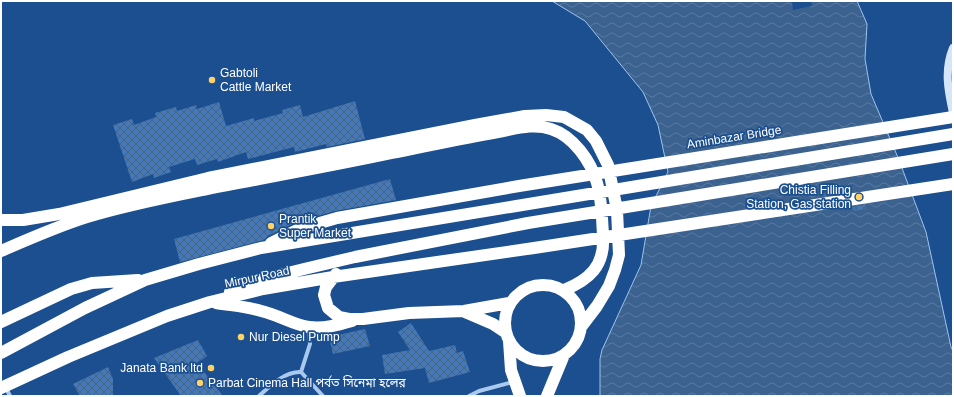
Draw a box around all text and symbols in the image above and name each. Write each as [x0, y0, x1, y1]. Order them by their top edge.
place label: Gabtoli Cattle Market [220, 66, 292, 94]
marker: Gabtoli Cattle Market [207, 75, 217, 85]
street label: Aminbazar Bridge [686, 123, 783, 151]
place label: Chistia Filling Station, Gas station [746, 183, 851, 211]
marker: Chistia Filling Station, Gas station [854, 192, 864, 202]
place label: Prantik Super Market [279, 212, 352, 240]
marker: Prantik Super Market [266, 221, 276, 231]
street label: Mirpur Road [223, 263, 291, 291]
place label: Nur Diesel Pump [249, 330, 340, 344]
marker: Nur Diesel Pump [236, 332, 246, 342]
place label: Janata Bank ltd [120, 361, 203, 375]
marker: Janata Bank ltd [206, 363, 216, 373]
place label: Parbat Cinema Hall পর্বত সিনেমা হলের [208, 375, 407, 390]
marker: Parbat Cinema Hall পর্বত সিনেমা হলের [195, 378, 205, 388]

